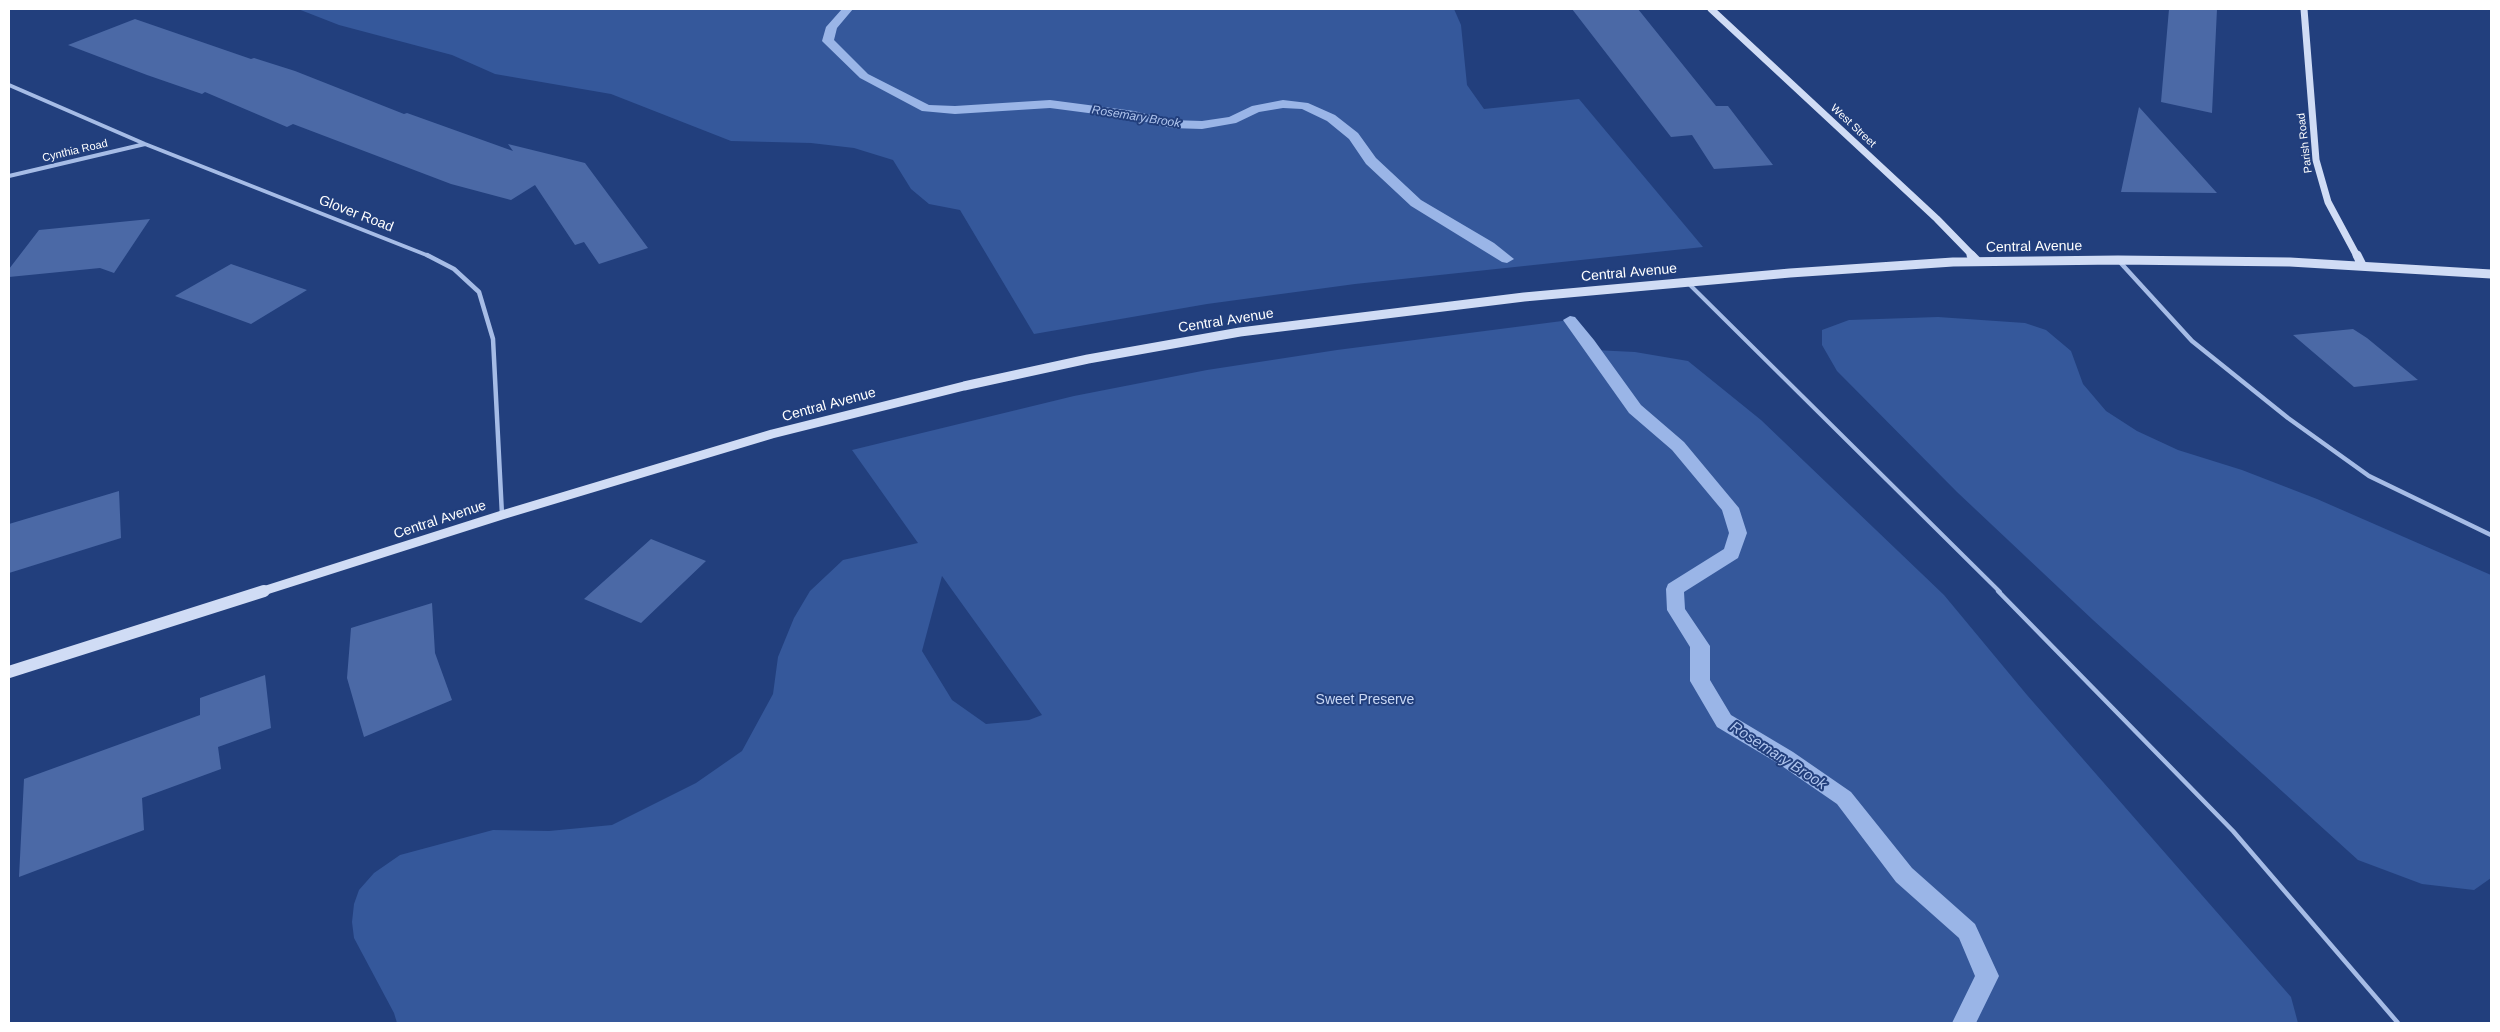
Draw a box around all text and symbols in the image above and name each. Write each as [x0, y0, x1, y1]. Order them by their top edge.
street label: West Street [1828, 102, 1878, 150]
water label: Rosemary Brook [1091, 103, 1181, 131]
street label: Parish Road [2295, 112, 2315, 174]
street label: Cynthia Road [41, 137, 109, 165]
street label: Glover Road [316, 192, 396, 236]
street label: Central Avenue [1986, 238, 2082, 256]
street label: Central Avenue [1580, 260, 1678, 286]
street label: Central Avenue [1177, 305, 1275, 337]
street label: Central Avenue [780, 384, 878, 426]
street label: Central Avenue [392, 497, 488, 543]
park label: Sweet Preserve [1316, 692, 1414, 708]
water label: Rosemary Brook [1726, 718, 1830, 794]

